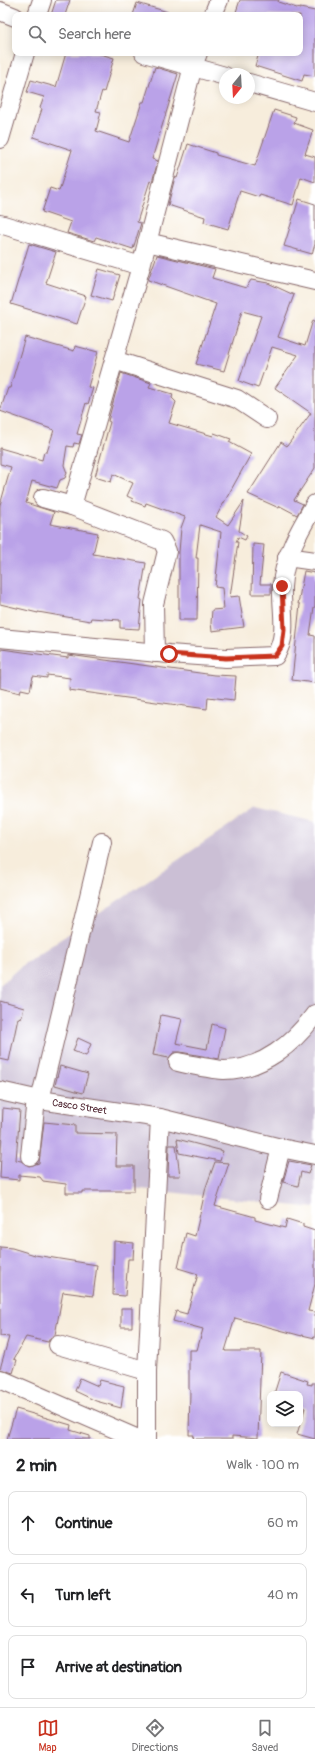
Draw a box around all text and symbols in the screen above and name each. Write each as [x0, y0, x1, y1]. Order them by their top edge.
search box [12, 12, 303, 56]
icon: search [26, 23, 48, 45]
text: Search here [58, 25, 131, 44]
north arrow [219, 68, 255, 104]
route end [273, 577, 291, 595]
route start [160, 645, 178, 663]
street label: Casco Street [51, 1097, 109, 1117]
map controls [267, 1391, 303, 1427]
button: layers [267, 1391, 303, 1427]
text: 2 min [16, 1455, 57, 1476]
text: Walk · 100 m [226, 1457, 299, 1473]
icon: ahead [17, 1512, 39, 1534]
text: Continue [55, 1514, 113, 1533]
text: 60 m [267, 1515, 298, 1531]
icon: left [17, 1584, 39, 1606]
text: Turn left [55, 1586, 111, 1605]
text: 40 m [267, 1587, 298, 1603]
icon: arrive [17, 1656, 39, 1678]
text: Arrive at destination [55, 1658, 182, 1677]
tab: Map [37, 1717, 59, 1754]
tab: Directions [132, 1717, 178, 1754]
tab: Saved [251, 1717, 278, 1754]

